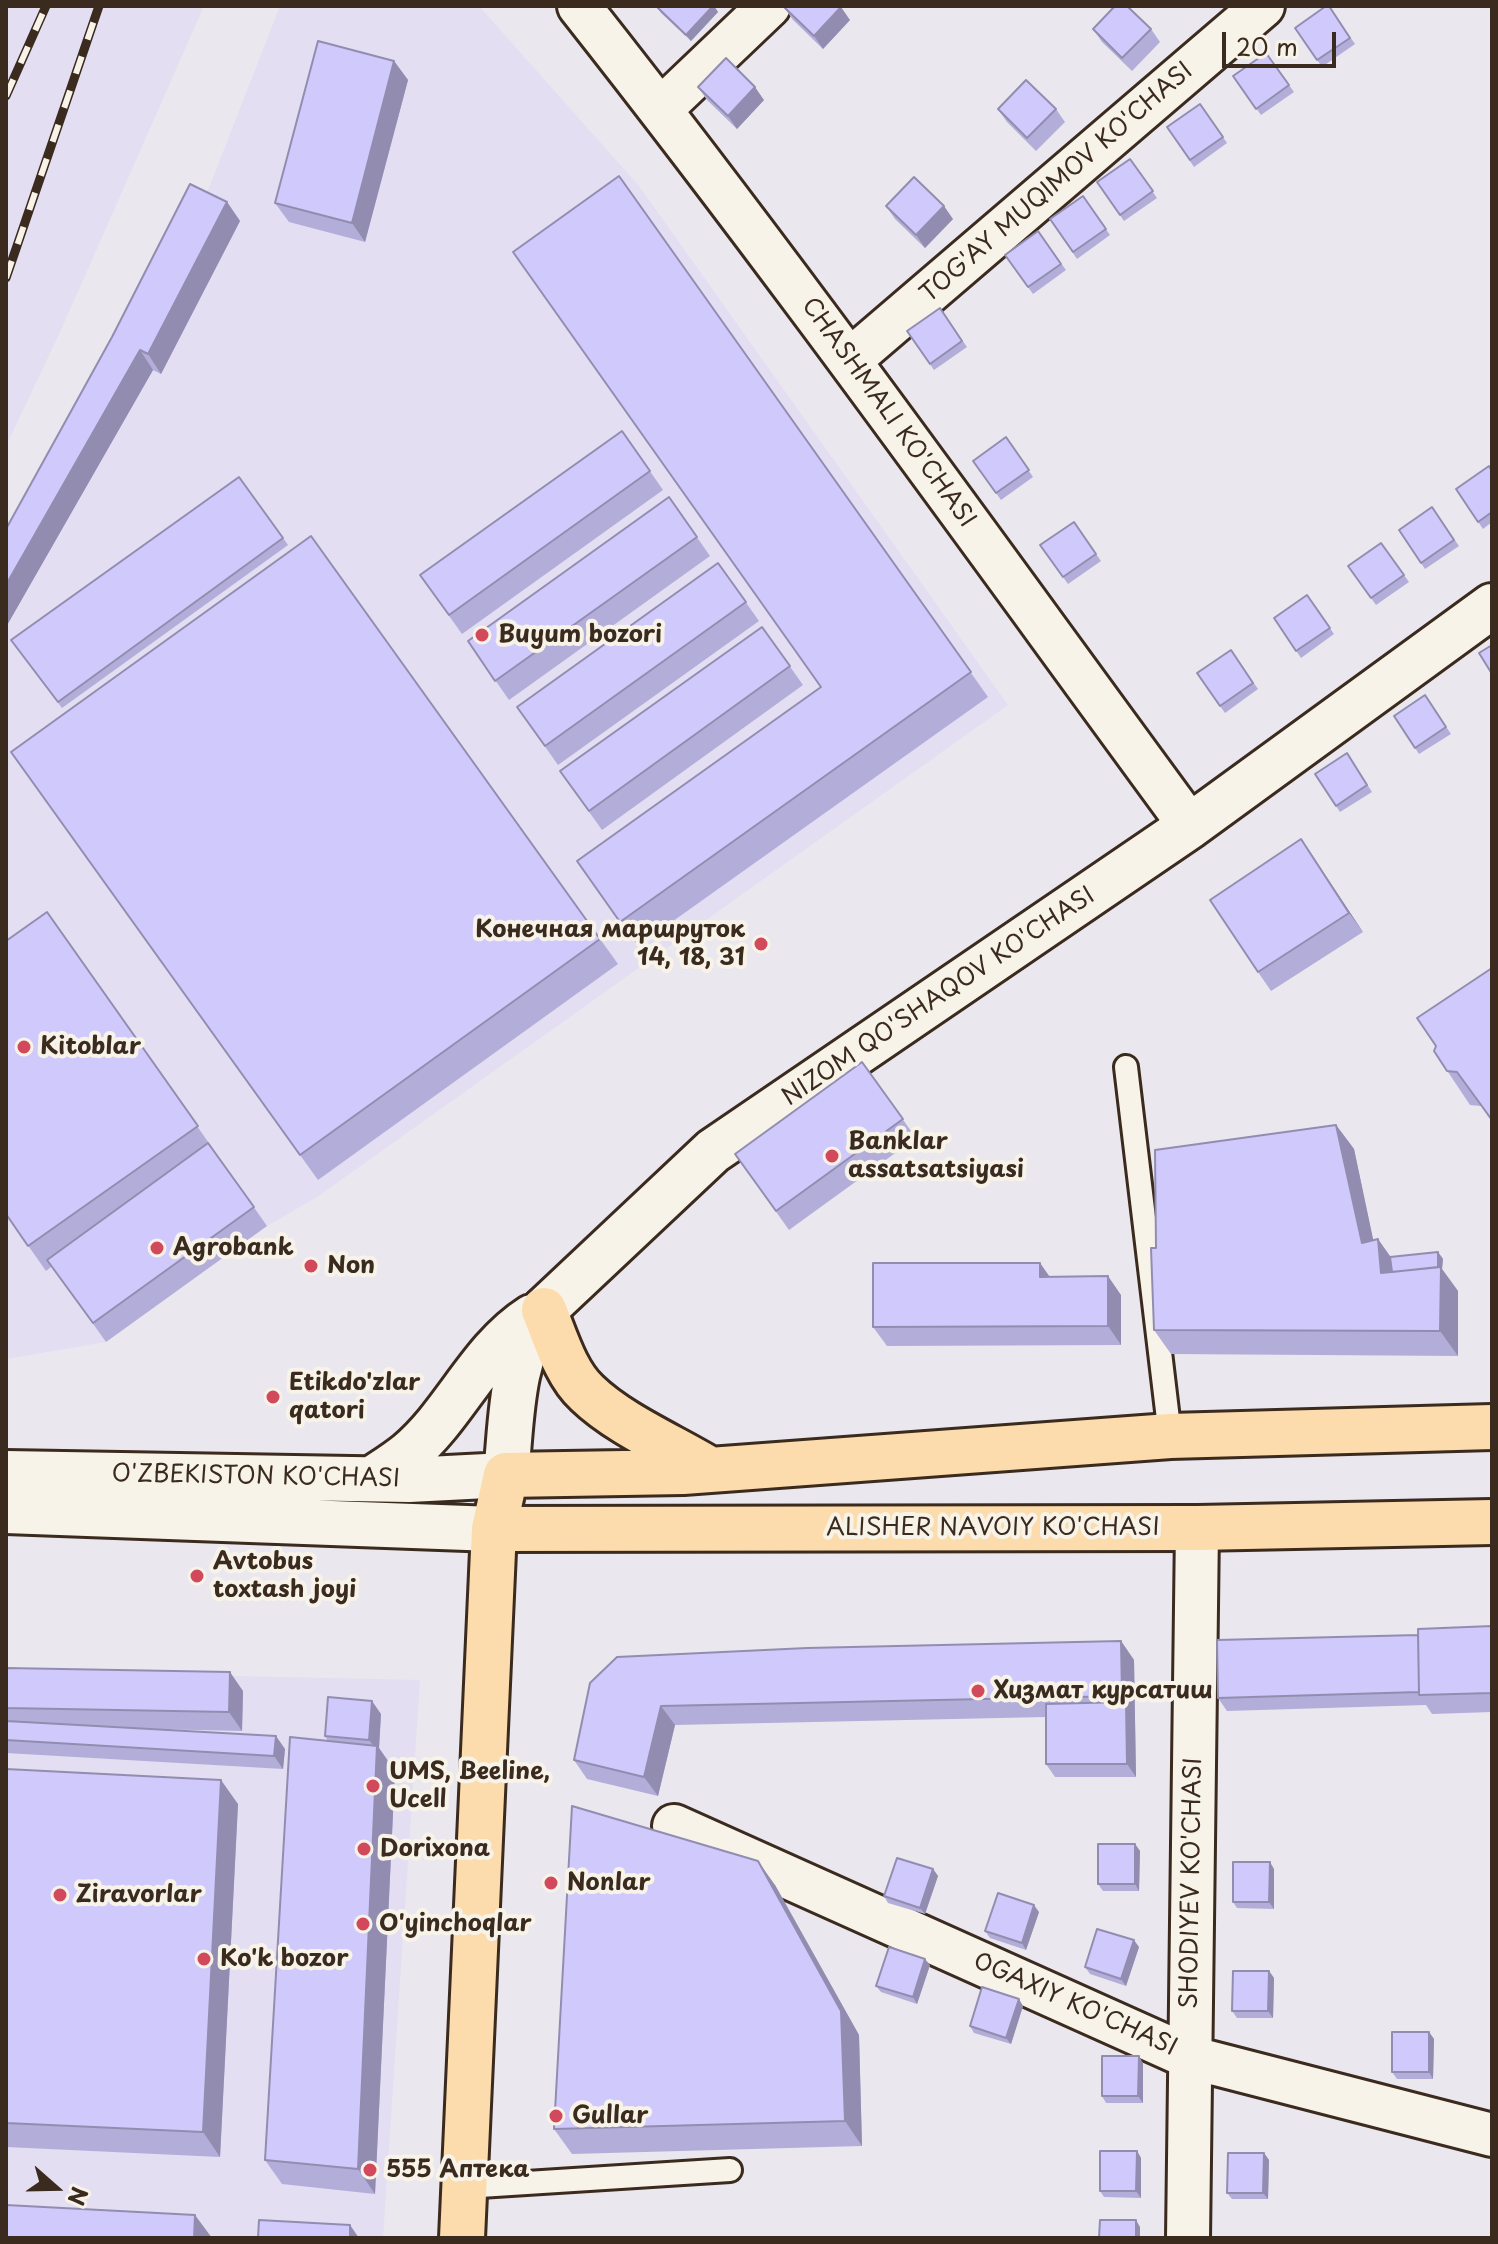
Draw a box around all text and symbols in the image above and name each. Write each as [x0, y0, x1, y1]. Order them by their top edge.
scale bar [1226, 16, 1340, 66]
text: 20 m [1236, 28, 1298, 64]
street label: TOG'AY MUQIMOV KO'CHASI [915, 57, 1199, 309]
street label: CHASHMALI KO'CHASI [795, 292, 981, 534]
place label: Buyum bozori [498, 621, 662, 649]
marker: Buyum bozori [473, 626, 491, 644]
street label: NIZOM QO'SHAQOV KO'CHASI [777, 881, 1101, 1113]
place label: Конечная маршруток 14, 18, 31 [475, 916, 745, 972]
marker: Конечная маршруток 14, 18, 31 [752, 935, 770, 953]
place label: Kitoblar [40, 1033, 141, 1061]
marker: Kitoblar [15, 1038, 33, 1056]
place label: Banklar assatsatsiyasi [848, 1128, 1024, 1184]
marker: Banklar assatsatsiyasi [823, 1147, 841, 1165]
place label: Agrobank [173, 1234, 294, 1262]
marker: Agrobank [148, 1239, 166, 1257]
place label: Non [327, 1252, 375, 1280]
marker: Non [302, 1257, 320, 1275]
place label: Etikdo'zlar qatori [289, 1369, 420, 1425]
marker: Etikdo'zlar qatori [264, 1388, 282, 1406]
street label: O'ZBEKISTON KO'CHASI [111, 1460, 401, 1494]
street label: ALISHER NAVOIY KO'CHASI [826, 1514, 1160, 1542]
place label: Avtobus toxtash joyi [213, 1548, 356, 1604]
marker: Avtobus toxtash joyi [188, 1567, 206, 1585]
place label: Хизмат курсатиш [994, 1677, 1212, 1705]
marker: Хизмат курсатиш [969, 1682, 987, 1700]
street label: SHODIYEV KO'CHASI [1175, 1757, 1209, 2009]
place label: UMS, Beeline, Ucell [389, 1758, 550, 1814]
marker: UMS, Beeline, Ucell [364, 1777, 382, 1795]
place label: Dorixona [380, 1835, 490, 1863]
marker: Dorixona [355, 1840, 373, 1858]
place label: Nonlar [567, 1869, 651, 1897]
marker: Nonlar [542, 1874, 560, 1892]
place label: Ziravorlar [76, 1881, 202, 1909]
marker: Ziravorlar [51, 1886, 69, 1904]
place label: O'yinchoqlar [379, 1910, 532, 1938]
marker: O'yinchoqlar [354, 1915, 372, 1933]
place label: Ko'k bozor [220, 1945, 349, 1973]
street label: OGAXIY KO'CHASI [969, 1947, 1181, 2063]
marker: Ko'k bozor [195, 1950, 213, 1968]
place label: Gullar [572, 2102, 648, 2130]
marker: Gullar [547, 2107, 565, 2125]
north arrow [16, 2148, 96, 2228]
place label: 555 Аптека [386, 2156, 530, 2184]
marker: 555 Аптека [361, 2161, 379, 2179]
text: N [61, 2183, 98, 2210]

